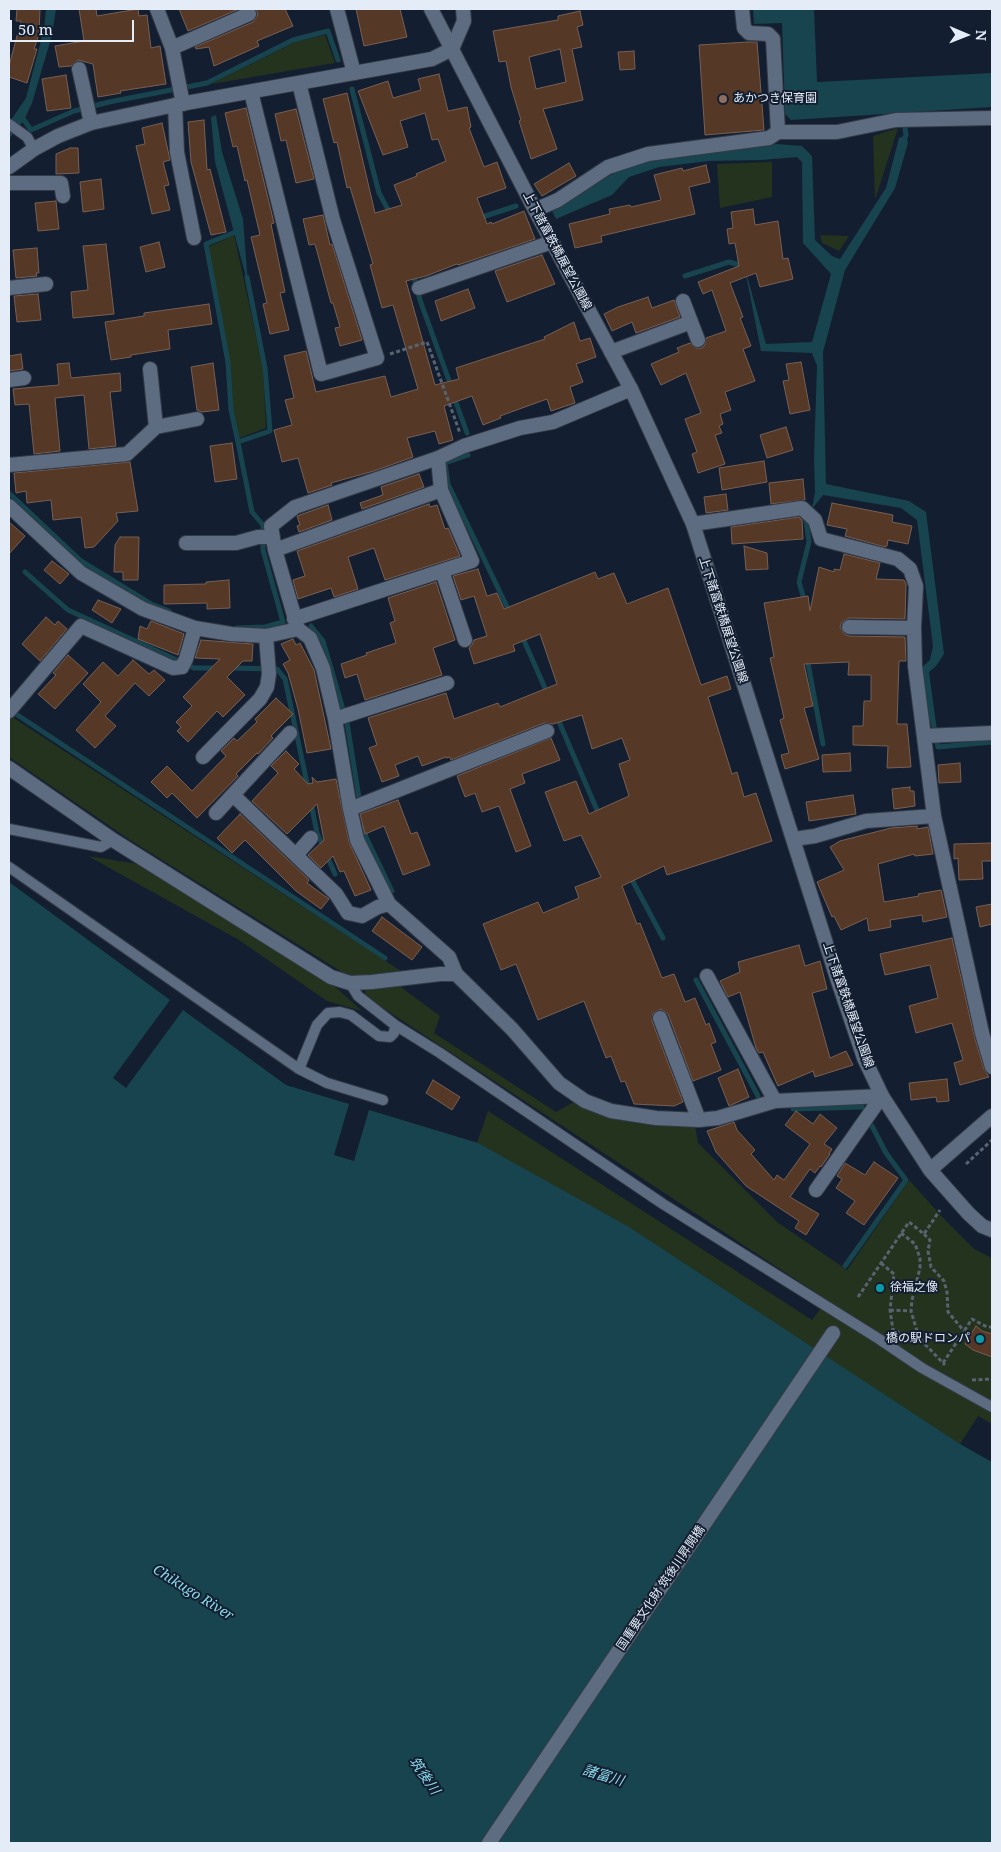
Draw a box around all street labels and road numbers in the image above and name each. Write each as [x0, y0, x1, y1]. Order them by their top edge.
street label: 上下諸富鉄橋展望公園線 [520, 189, 594, 313]
street label: 上下諸富鉄橋展望公園線 [696, 555, 750, 685]
street label: 上下諸富鉄橋展望公園線 [820, 940, 876, 1070]
street label: 国重要文化財 筑後川昇開橋 [614, 1523, 708, 1653]

